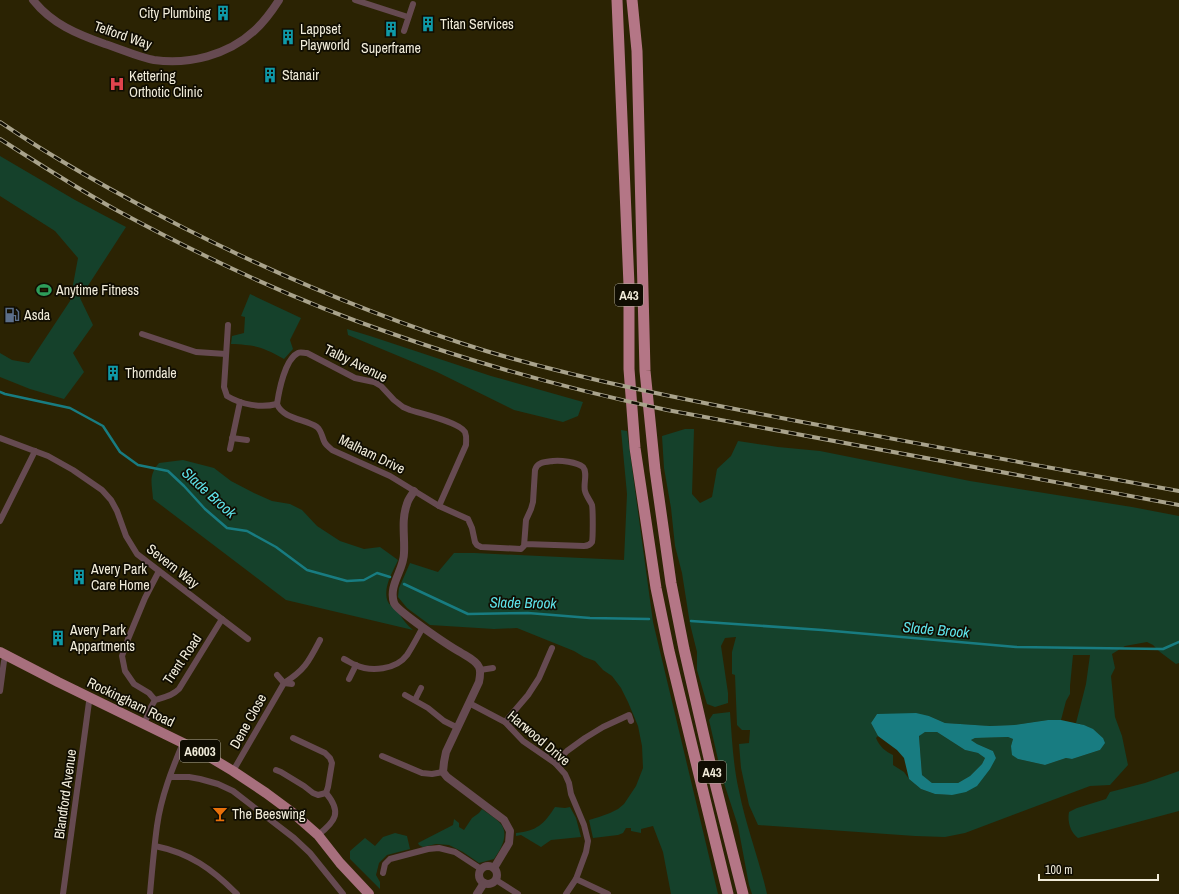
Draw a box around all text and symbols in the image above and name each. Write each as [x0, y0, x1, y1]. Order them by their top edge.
place label: City Plumbing [139, 4, 212, 22]
building icon: City Plumbing [214, 4, 232, 22]
building icon: Titan Services [419, 15, 437, 33]
place label: Titan Services [440, 15, 514, 33]
street label: Telford Way [92, 17, 155, 53]
place label: Lappset Playworld [300, 20, 350, 54]
building icon: Superframe [382, 20, 400, 38]
building icon: Lappset Playworld [279, 28, 297, 46]
place label: Superframe [361, 39, 421, 57]
building icon: Stanair [261, 66, 279, 84]
place label: Stanair [282, 66, 319, 84]
place label: Kettering Orthotic Clinic [129, 67, 203, 101]
hospital icon: Kettering Orthotic Clinic [108, 75, 126, 93]
sports icon: Anytime Fitness [35, 281, 53, 299]
place label: Anytime Fitness [55, 281, 139, 299]
road number: A43 [615, 284, 643, 306]
fuel station icon: Asda [3, 306, 21, 324]
place label: Asda [23, 306, 51, 324]
street label: Talby Avenue [321, 340, 391, 386]
building icon: Thorndale [104, 364, 122, 382]
place label: Thorndale [125, 364, 177, 382]
street label: Malham Drive [336, 430, 408, 478]
water label: Slade Brook [177, 462, 242, 523]
street label: Severn Way [143, 540, 203, 592]
place label: Avery Park Care Home [90, 560, 150, 594]
building icon: Avery Park Care Home [70, 568, 88, 586]
water label: Slade Brook [489, 591, 558, 614]
water label: Slade Brook [902, 616, 971, 643]
place label: Avery Park Appartments [69, 621, 135, 655]
building icon: Avery Park Appartments [49, 629, 67, 647]
street label: Trent Road [159, 630, 205, 688]
street label: Rockingham Road [84, 673, 178, 731]
street label: Dene Close [226, 690, 270, 752]
street label: Harwood Drive [504, 706, 574, 770]
road number: A6003 [180, 740, 220, 762]
street label: Blandford Avenue [50, 748, 80, 840]
road number: A43 [698, 761, 726, 783]
bar icon: The Beeswing [211, 805, 229, 823]
place label: The Beeswing [232, 805, 306, 823]
scale bar [1039, 856, 1158, 882]
text: 100 m [1045, 862, 1072, 878]

